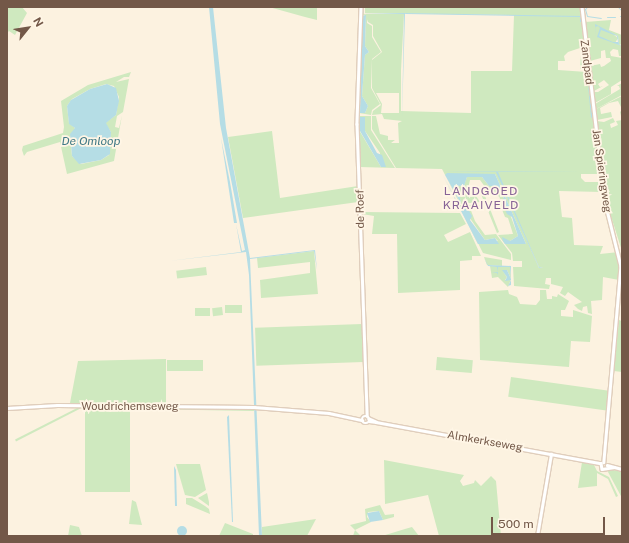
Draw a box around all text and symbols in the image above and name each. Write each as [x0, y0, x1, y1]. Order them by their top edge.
north arrow [8, 8, 48, 48]
text: N [31, 15, 46, 29]
street label: Zandpad [578, 39, 596, 85]
street label: Jan Spieringweg [590, 128, 614, 214]
water label: De Omloop [61, 135, 121, 149]
district label: LANDGOED KRAAIVELD [443, 185, 519, 213]
street label: de Roef [353, 189, 367, 229]
street label: Woudrichemseweg [81, 399, 179, 413]
street label: Almkerkseweg [446, 428, 524, 454]
scale bar [493, 509, 607, 535]
text: 500 m [498, 517, 534, 531]

